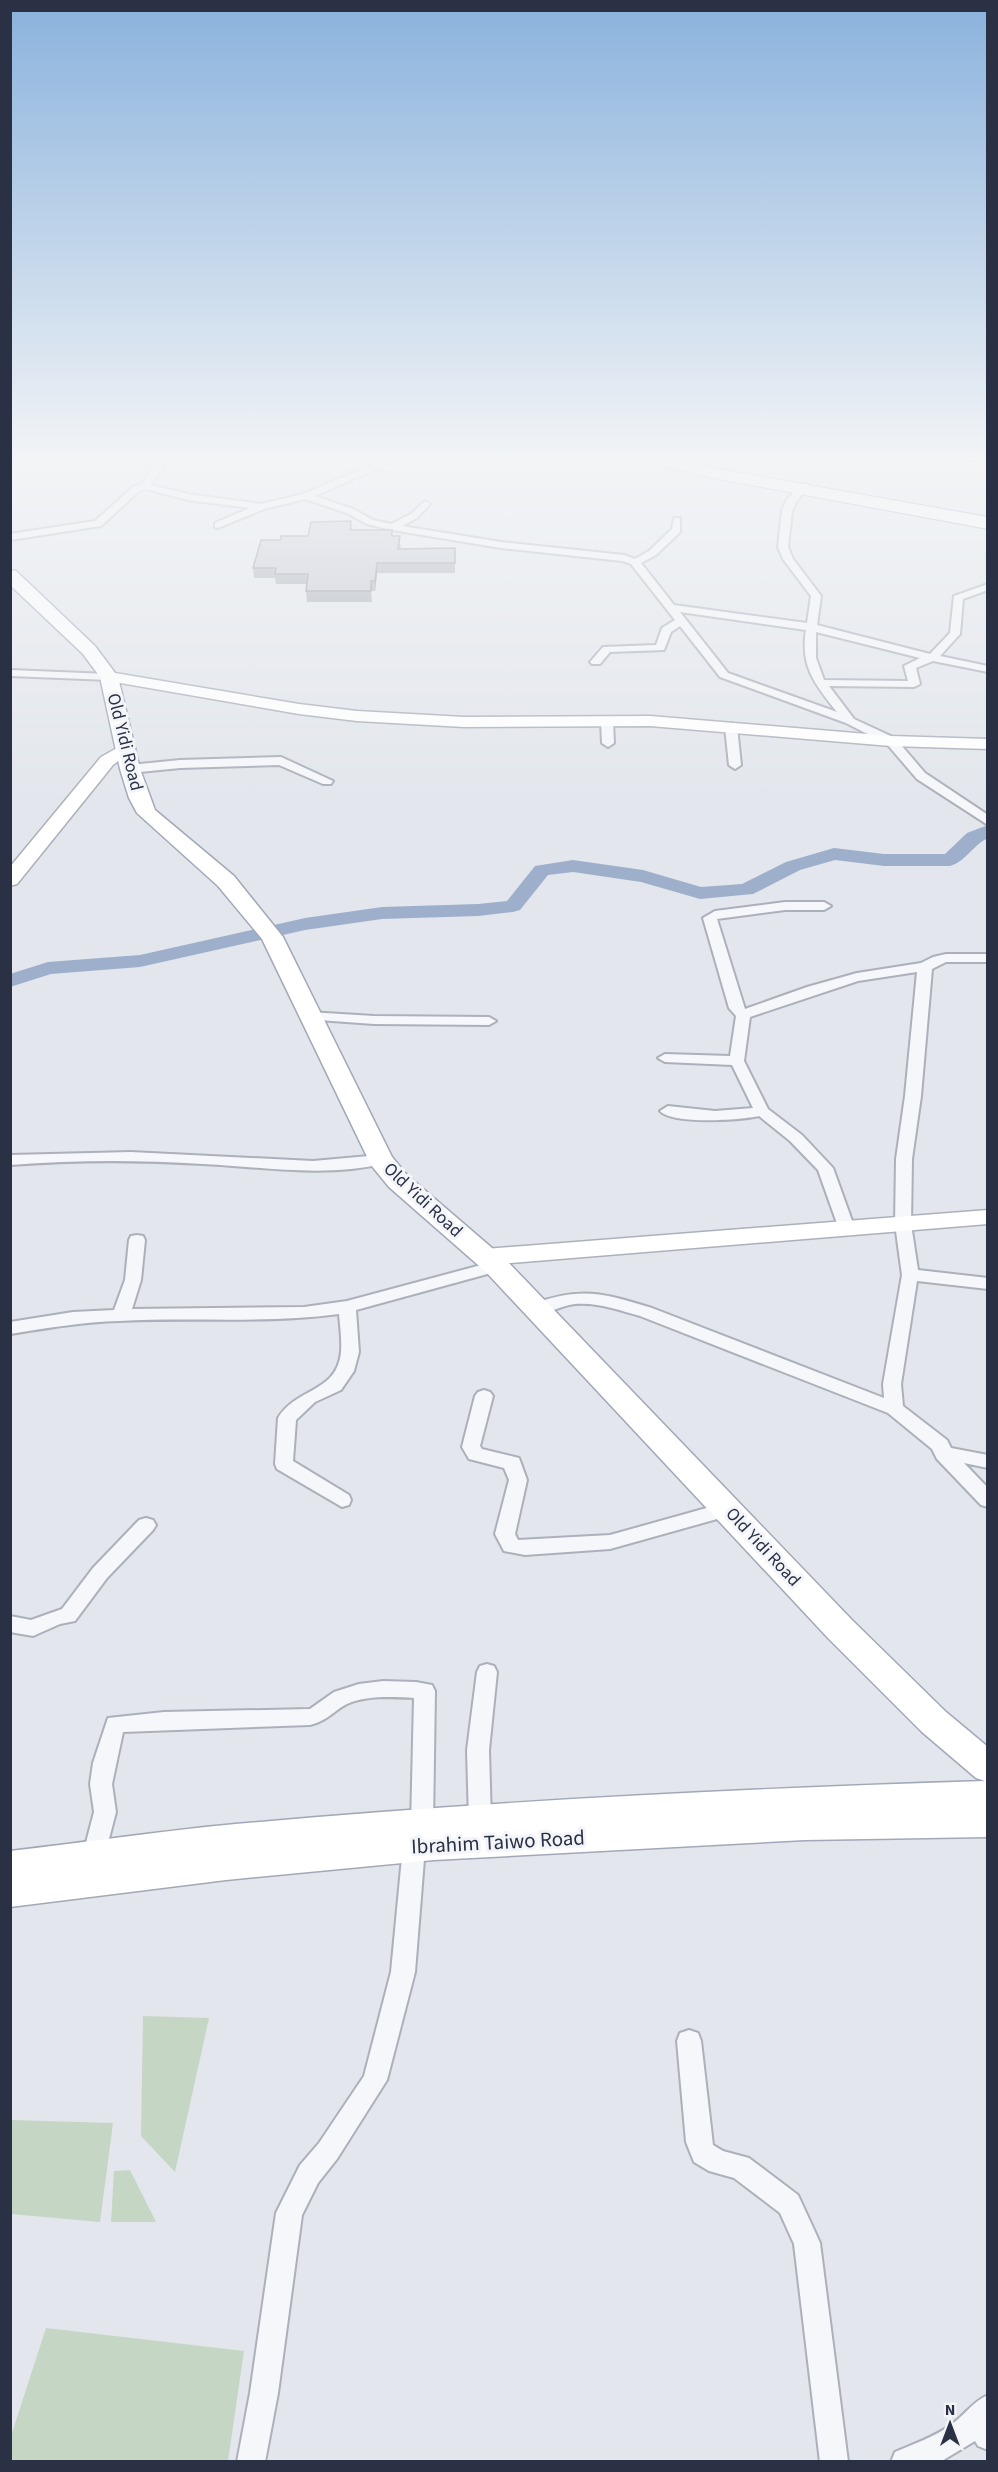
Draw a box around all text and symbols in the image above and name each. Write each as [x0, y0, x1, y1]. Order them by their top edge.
street label: Old Yidi Road [101, 691, 149, 793]
street label: Old Yidi Road [378, 1157, 468, 1243]
street label: Old Yidi Road [720, 1502, 806, 1592]
street label: Ibrahim Taiwo Road [410, 1822, 586, 1862]
north arrow [920, 2394, 980, 2454]
text: N [945, 2399, 955, 2421]

